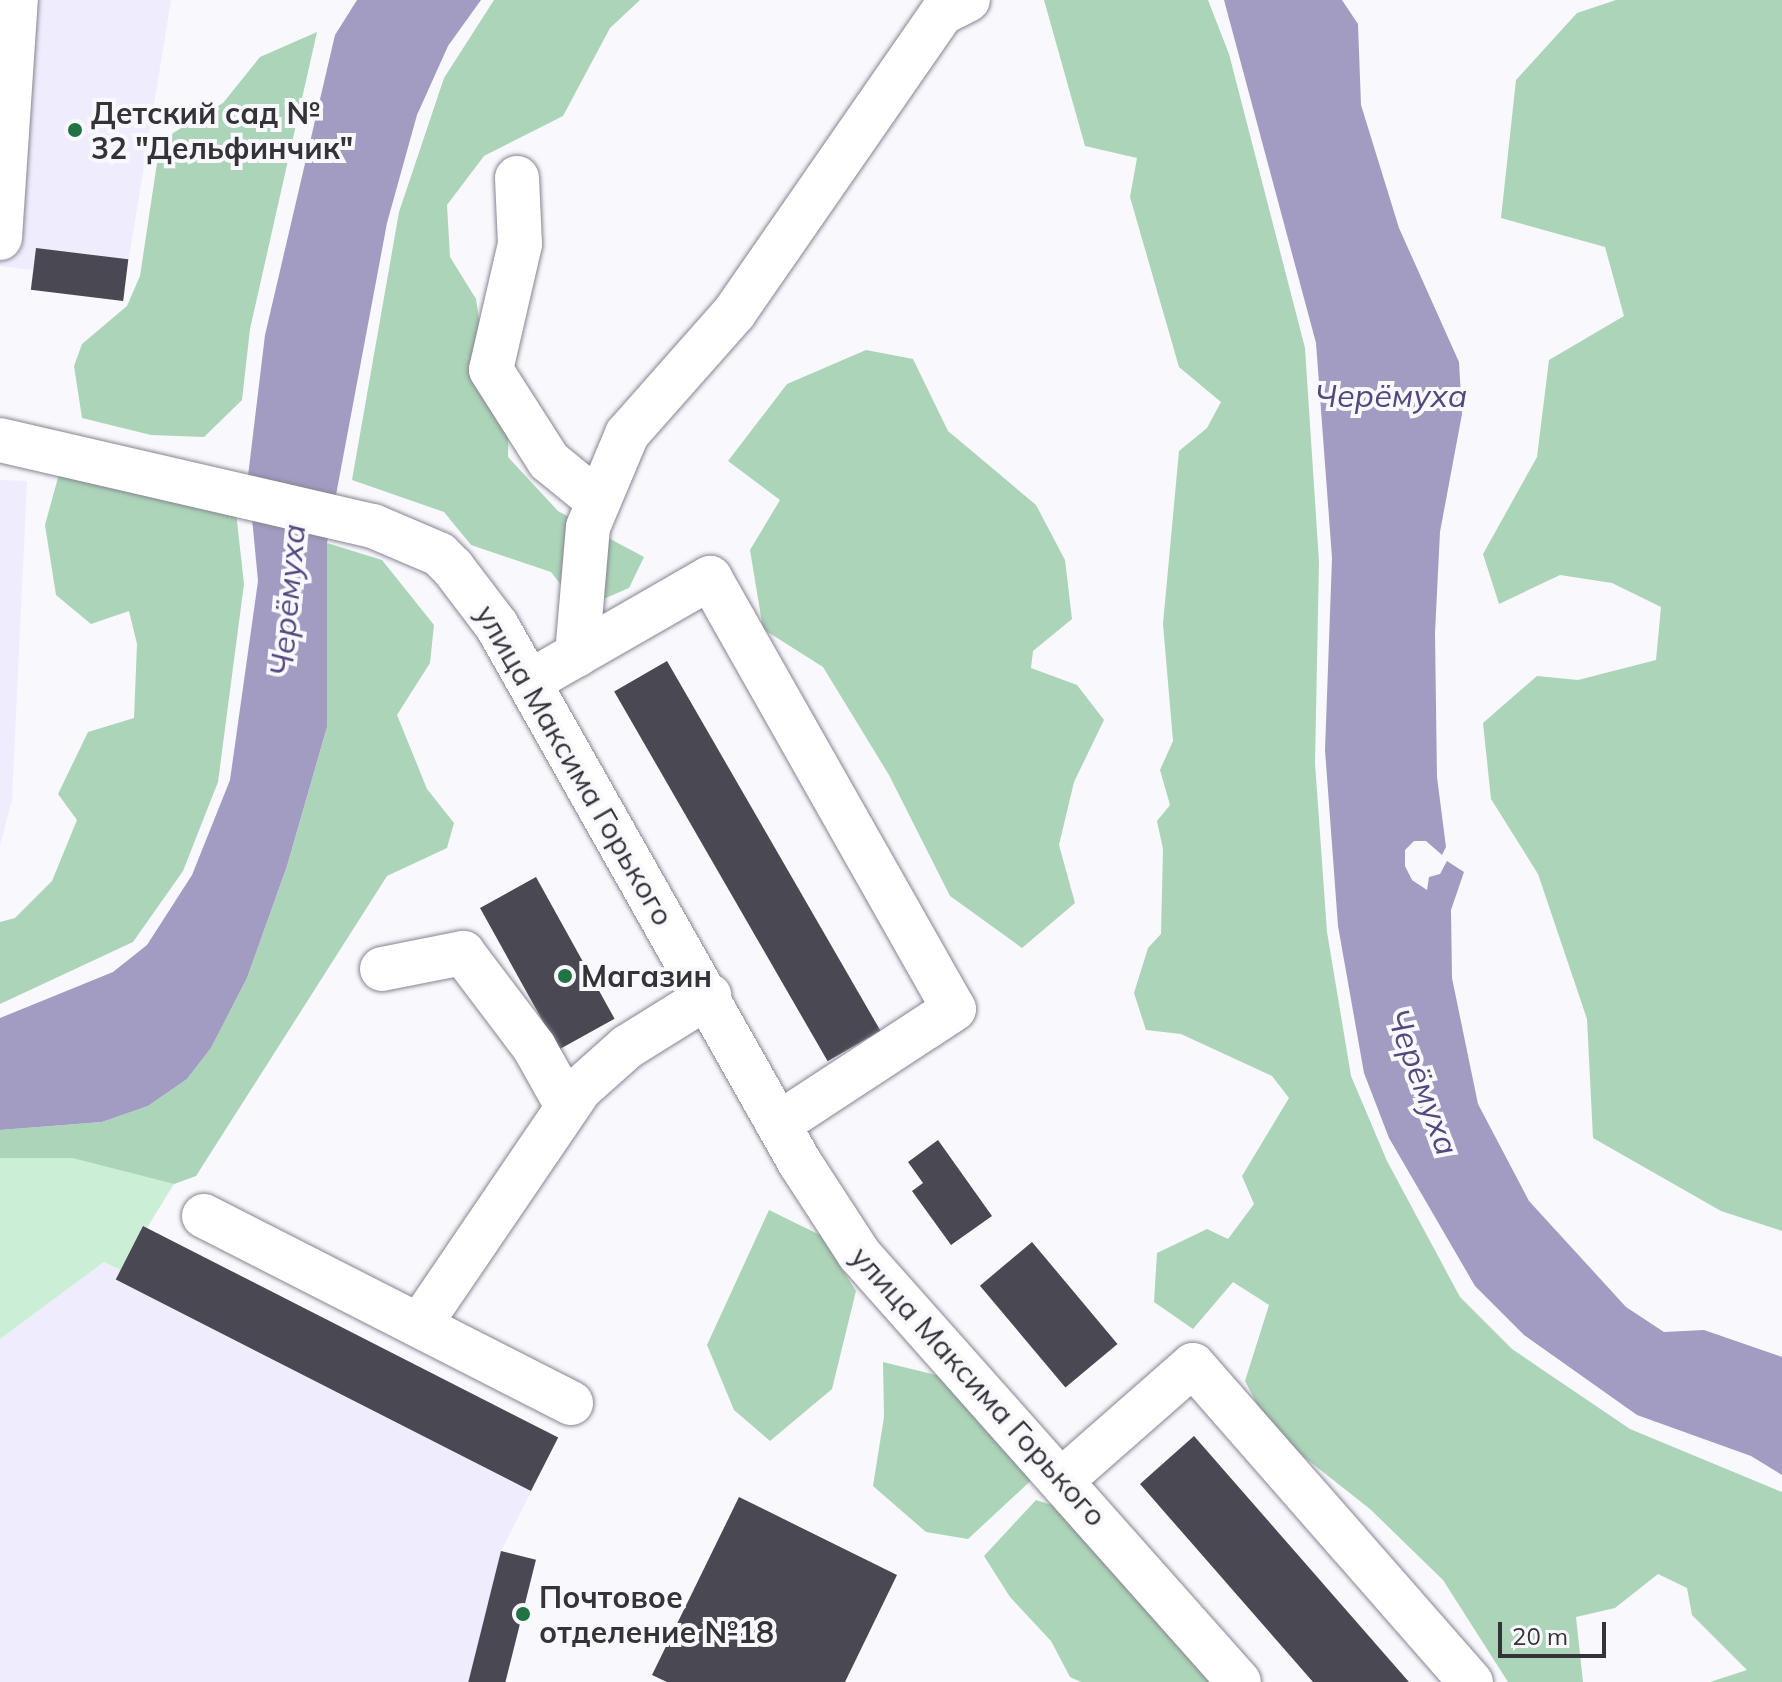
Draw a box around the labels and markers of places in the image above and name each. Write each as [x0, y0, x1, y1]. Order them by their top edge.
place label: Детский сад № 32 "Дельфинчик" [91, 95, 353, 166]
marker: Детский сад № 32 "Дельфинчик" [66, 121, 84, 139]
place label: Магазин [581, 958, 712, 994]
marker: Магазин [556, 967, 574, 985]
place label: Почтовое отделение №18 [539, 1579, 774, 1650]
marker: Почтовое отделение №18 [514, 1605, 532, 1623]

